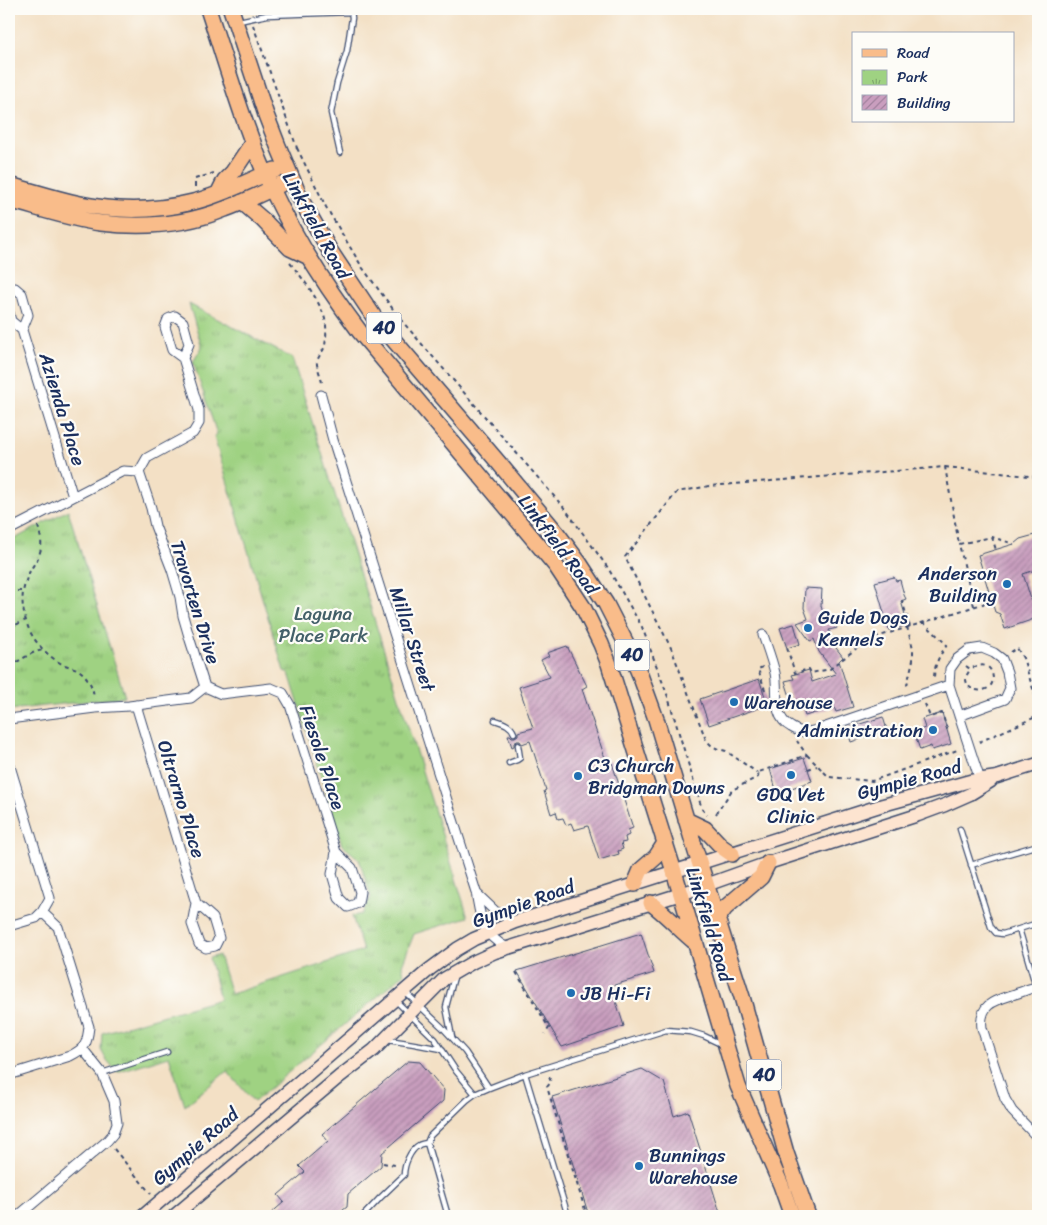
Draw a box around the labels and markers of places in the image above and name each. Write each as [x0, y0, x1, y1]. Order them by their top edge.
place label: Anderson Building [917, 557, 997, 612]
marker: Anderson Building [1001, 578, 1013, 590]
place label: Guide Dogs Kennels [818, 601, 908, 656]
marker: Guide Dogs Kennels [802, 622, 814, 634]
place label: Warehouse [744, 686, 833, 719]
marker: Warehouse [728, 696, 740, 708]
place label: Administration [796, 714, 923, 747]
marker: Administration [927, 724, 939, 736]
place label: C3 Church Bridgman Downs [588, 749, 725, 804]
marker: GDQ Vet Clinic [785, 769, 797, 781]
marker: C3 Church Bridgman Downs [572, 770, 584, 782]
place label: GDQ Vet Clinic [757, 778, 825, 833]
place label: JB Hi-Fi [580, 977, 651, 1010]
marker: JB Hi-Fi [565, 987, 577, 999]
place label: Bunnings Warehouse [649, 1139, 738, 1194]
marker: Bunnings Warehouse [633, 1160, 645, 1172]

